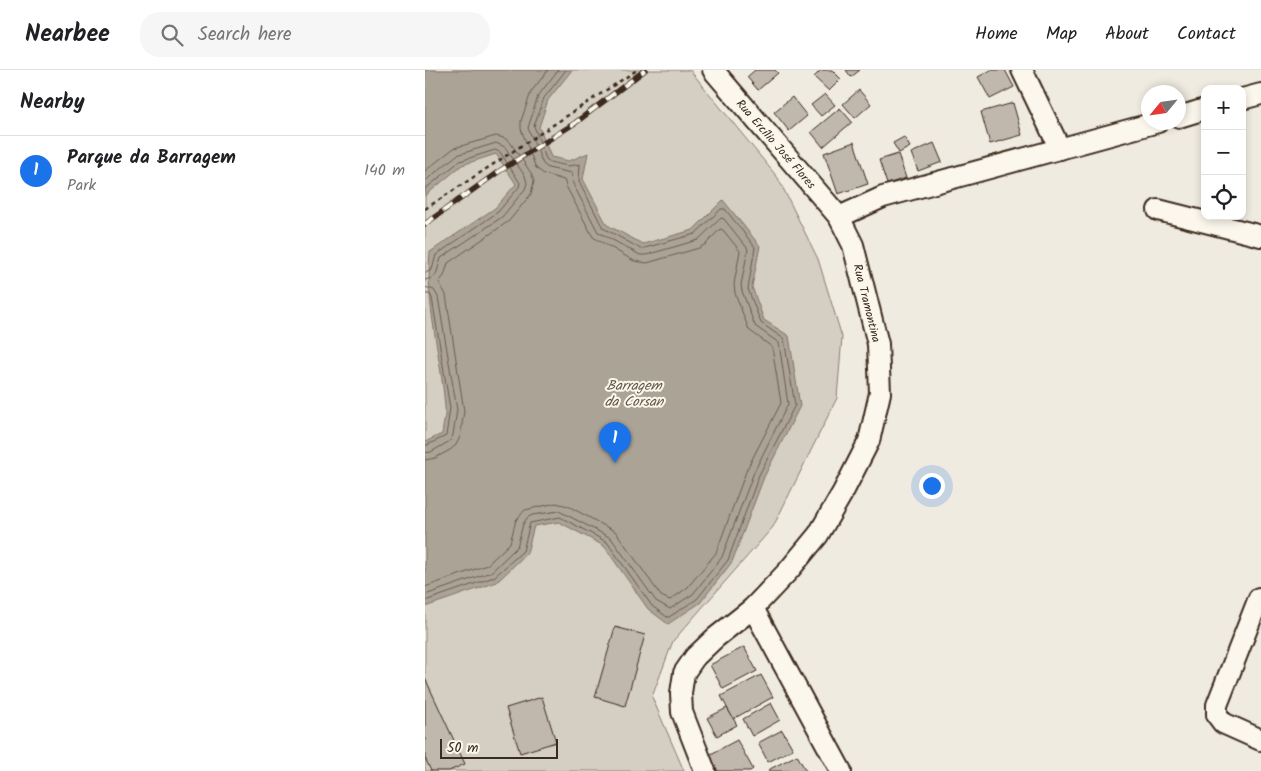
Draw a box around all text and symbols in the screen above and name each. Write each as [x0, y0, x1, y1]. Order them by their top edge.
search box [140, 12, 490, 57]
text: Nearbee [25, 15, 110, 54]
text: Search here [198, 20, 292, 50]
text: Home [975, 20, 1018, 49]
text: Map [1046, 20, 1077, 49]
text: About [1105, 20, 1149, 49]
text: Contact [1177, 20, 1236, 49]
icon: search [158, 21, 186, 49]
north arrow [1141, 85, 1186, 130]
map controls [1201, 85, 1246, 220]
button: + [1201, 85, 1246, 130]
text: Nearby [20, 86, 85, 119]
street label: Rua Ercílio José Flores [731, 95, 820, 194]
button: − [1201, 130, 1246, 175]
text: Parque da Barragem [67, 143, 236, 173]
text: 1 [34, 158, 38, 183]
text: 140 m [364, 158, 405, 183]
text: Park [67, 173, 96, 198]
button: locate [1201, 175, 1246, 220]
street label: Rua Tramontina [848, 262, 886, 345]
water label: Barragem da Corsan [605, 375, 665, 413]
pin: 1 [599, 422, 631, 463]
your location [919, 473, 945, 499]
scale bar [440, 736, 557, 759]
text: 50 m [447, 737, 478, 759]

